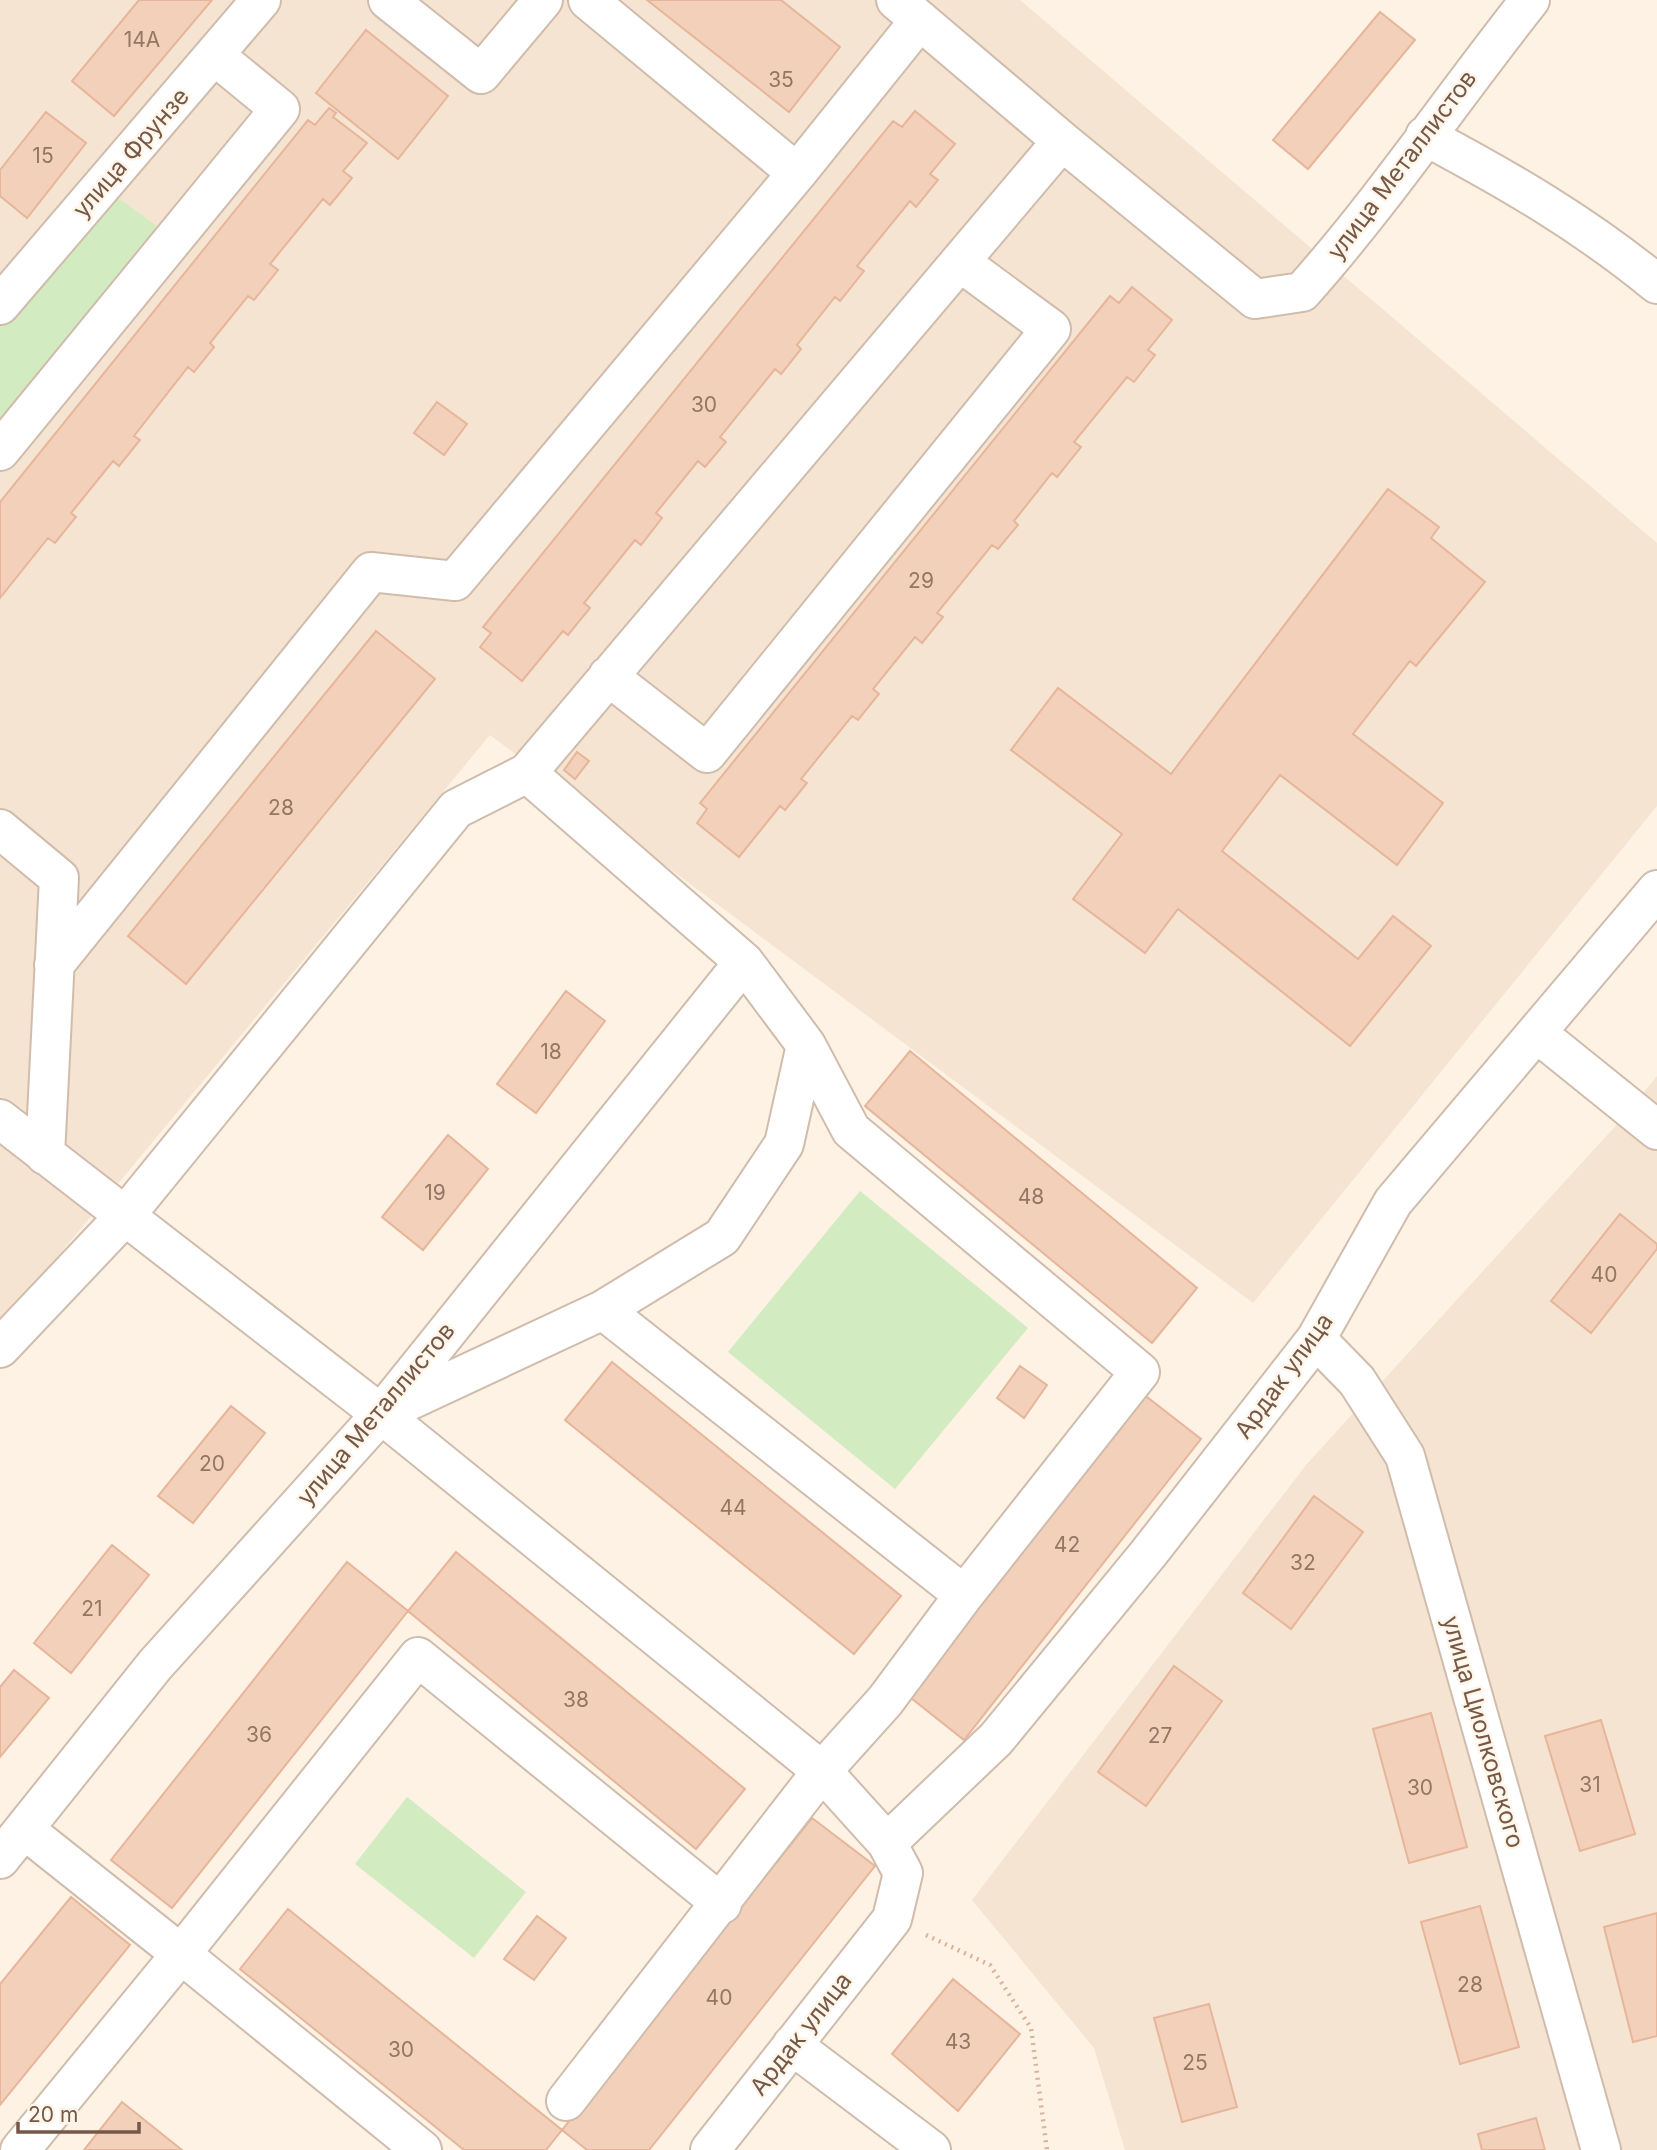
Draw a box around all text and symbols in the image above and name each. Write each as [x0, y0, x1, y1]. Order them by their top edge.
house number: 14А [124, 27, 160, 52]
street label: улица Металлистов [1321, 64, 1482, 265]
house number: 35 [768, 67, 794, 92]
street label: улица Фрунзе [66, 82, 195, 224]
house number: 15 [32, 143, 54, 168]
house number: 30 [691, 392, 717, 417]
house number: 29 [908, 568, 934, 593]
house number: 28 [268, 795, 294, 820]
house number: 18 [540, 1039, 562, 1064]
house number: 19 [424, 1180, 446, 1205]
house number: 48 [1018, 1184, 1044, 1209]
house number: 40 [1591, 1262, 1617, 1287]
street label: Ардак улица [1228, 1307, 1339, 1444]
street label: улица Металлистов [291, 1316, 460, 1511]
house number: 20 [199, 1451, 225, 1476]
house number: 44 [719, 1495, 747, 1520]
house number: 42 [1054, 1532, 1080, 1557]
house number: 32 [1290, 1550, 1316, 1575]
house number: 21 [81, 1596, 103, 1621]
street label: улица Циолковского [1436, 1612, 1531, 1851]
house number: 38 [563, 1687, 589, 1712]
house number: 36 [246, 1722, 272, 1747]
house number: 27 [1148, 1723, 1172, 1748]
house number: 31 [1579, 1772, 1601, 1797]
house number: 30 [1407, 1775, 1433, 1800]
street label: Ардак улица [744, 1967, 858, 2101]
house number: 28 [1457, 1972, 1483, 1997]
house number: 40 [706, 1985, 732, 2010]
house number: 43 [945, 2029, 971, 2054]
house number: 30 [388, 2037, 414, 2062]
house number: 25 [1182, 2050, 1208, 2075]
scale bar [18, 2090, 138, 2134]
text: 20 m [28, 2102, 78, 2127]

